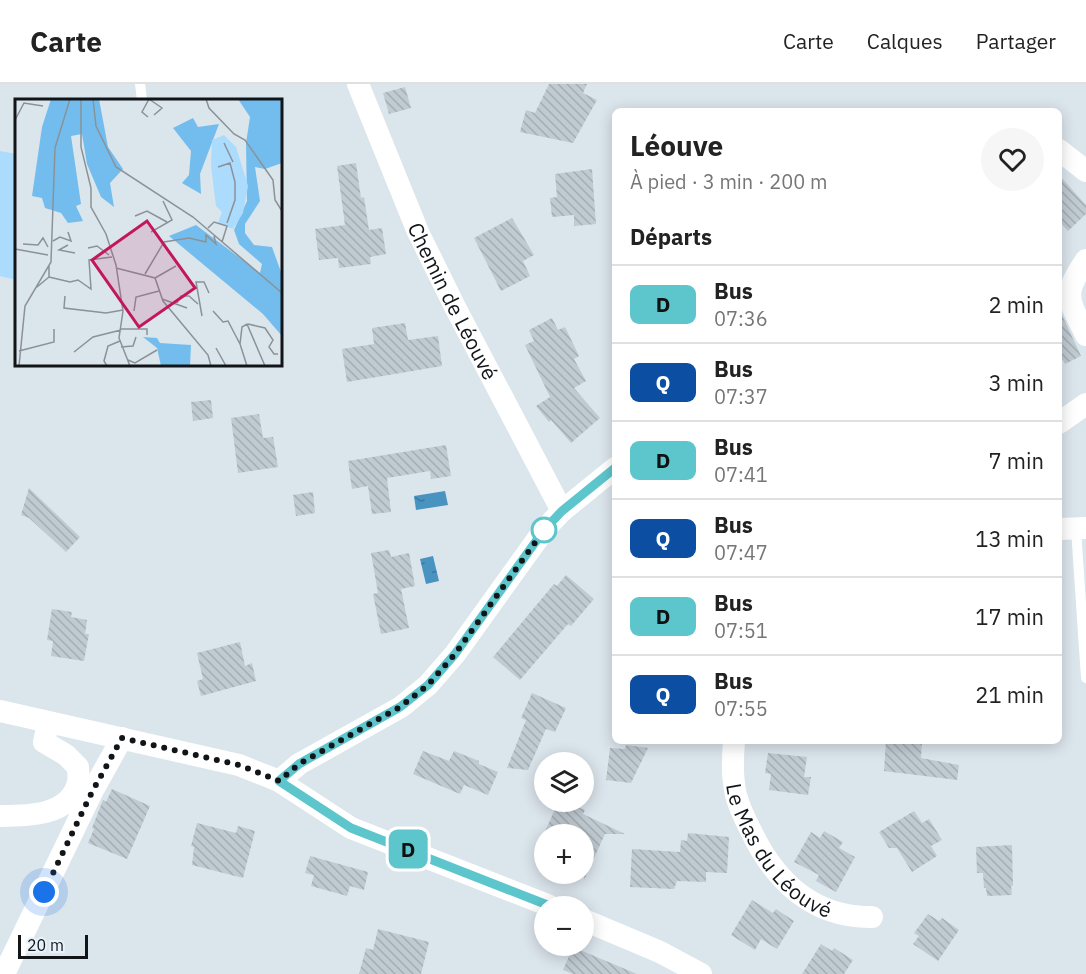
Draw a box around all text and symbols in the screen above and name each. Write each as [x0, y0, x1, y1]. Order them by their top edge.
text: Carte [30, 23, 102, 60]
text: Carte [783, 27, 834, 55]
text: Calques [867, 27, 943, 55]
text: Partager [976, 27, 1056, 55]
inset map [15, 99, 282, 366]
text: Léouve [630, 127, 723, 164]
button: heart [981, 128, 1044, 191]
text: À pied · 3 min · 200 m [630, 168, 827, 195]
street label: Chemin de Léouvé [402, 218, 505, 384]
text: Départs [630, 222, 712, 251]
text: Bus [714, 276, 753, 305]
text: D [656, 290, 670, 318]
text: 2 min [988, 290, 1044, 319]
text: 07:36 [714, 305, 768, 332]
text: Bus [714, 354, 753, 383]
text: Q [656, 368, 671, 396]
text: 3 min [988, 368, 1044, 397]
text: 07:37 [714, 383, 768, 410]
text: Bus [714, 432, 753, 461]
text: D [656, 446, 670, 474]
text: 7 min [988, 446, 1044, 475]
text: 07:41 [714, 461, 768, 488]
text: Bus [714, 510, 753, 539]
unlabelled marker [531, 517, 557, 543]
text: Q [656, 524, 671, 552]
text: 13 min [975, 524, 1044, 553]
text: 07:47 [714, 539, 768, 566]
text: Bus [714, 588, 753, 617]
text: D [656, 602, 670, 630]
text: 17 min [975, 602, 1044, 631]
text: 07:51 [714, 617, 768, 644]
text: Bus [714, 666, 753, 695]
text: Q [656, 680, 671, 708]
text: 21 min [975, 680, 1044, 709]
text: 07:55 [714, 695, 768, 722]
map controls [534, 752, 594, 956]
button: layers [534, 752, 594, 812]
street label: Le Mas du Léouvé [720, 781, 836, 924]
button: + [534, 824, 594, 884]
line badge: D [388, 830, 428, 868]
text: D [401, 835, 415, 863]
your location [29, 877, 59, 907]
button: − [534, 896, 594, 956]
scale bar [18, 932, 88, 960]
text: 20 m [27, 935, 64, 955]

